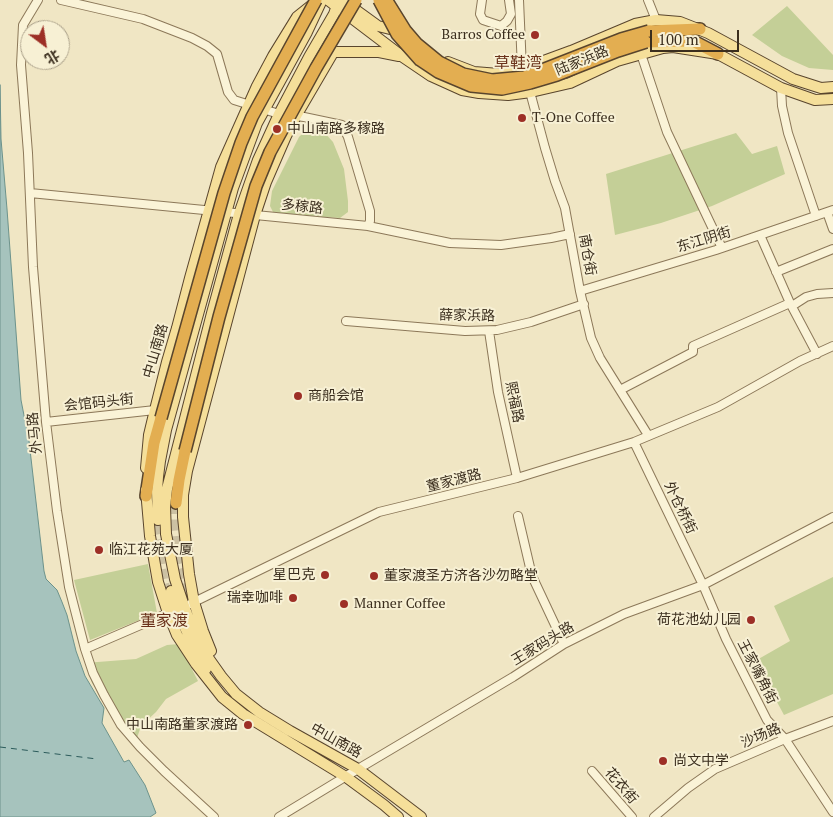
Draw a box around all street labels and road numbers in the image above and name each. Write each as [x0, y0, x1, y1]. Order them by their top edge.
street label: 陆家浜路 [553, 43, 611, 79]
street label: 多稼路 [280, 196, 324, 218]
street label: 东江阴街 [675, 224, 733, 256]
street label: 南仓街 [575, 233, 599, 277]
street label: 薛家浜路 [439, 307, 495, 325]
street label: 中山南路 [140, 322, 172, 380]
street label: 熙福路 [502, 380, 526, 424]
street label: 会馆码头街 [63, 391, 135, 415]
street label: 外马路 [24, 411, 46, 455]
street label: 董家渡路 [425, 466, 483, 496]
street label: 外仓桥街 [660, 479, 700, 537]
street label: 王家码头路 [509, 619, 577, 669]
street label: 王家嘴角街 [734, 637, 780, 707]
street label: 中山南路 [307, 720, 365, 762]
street label: 沙场路 [738, 720, 784, 752]
street label: 花衣街 [601, 765, 641, 807]

